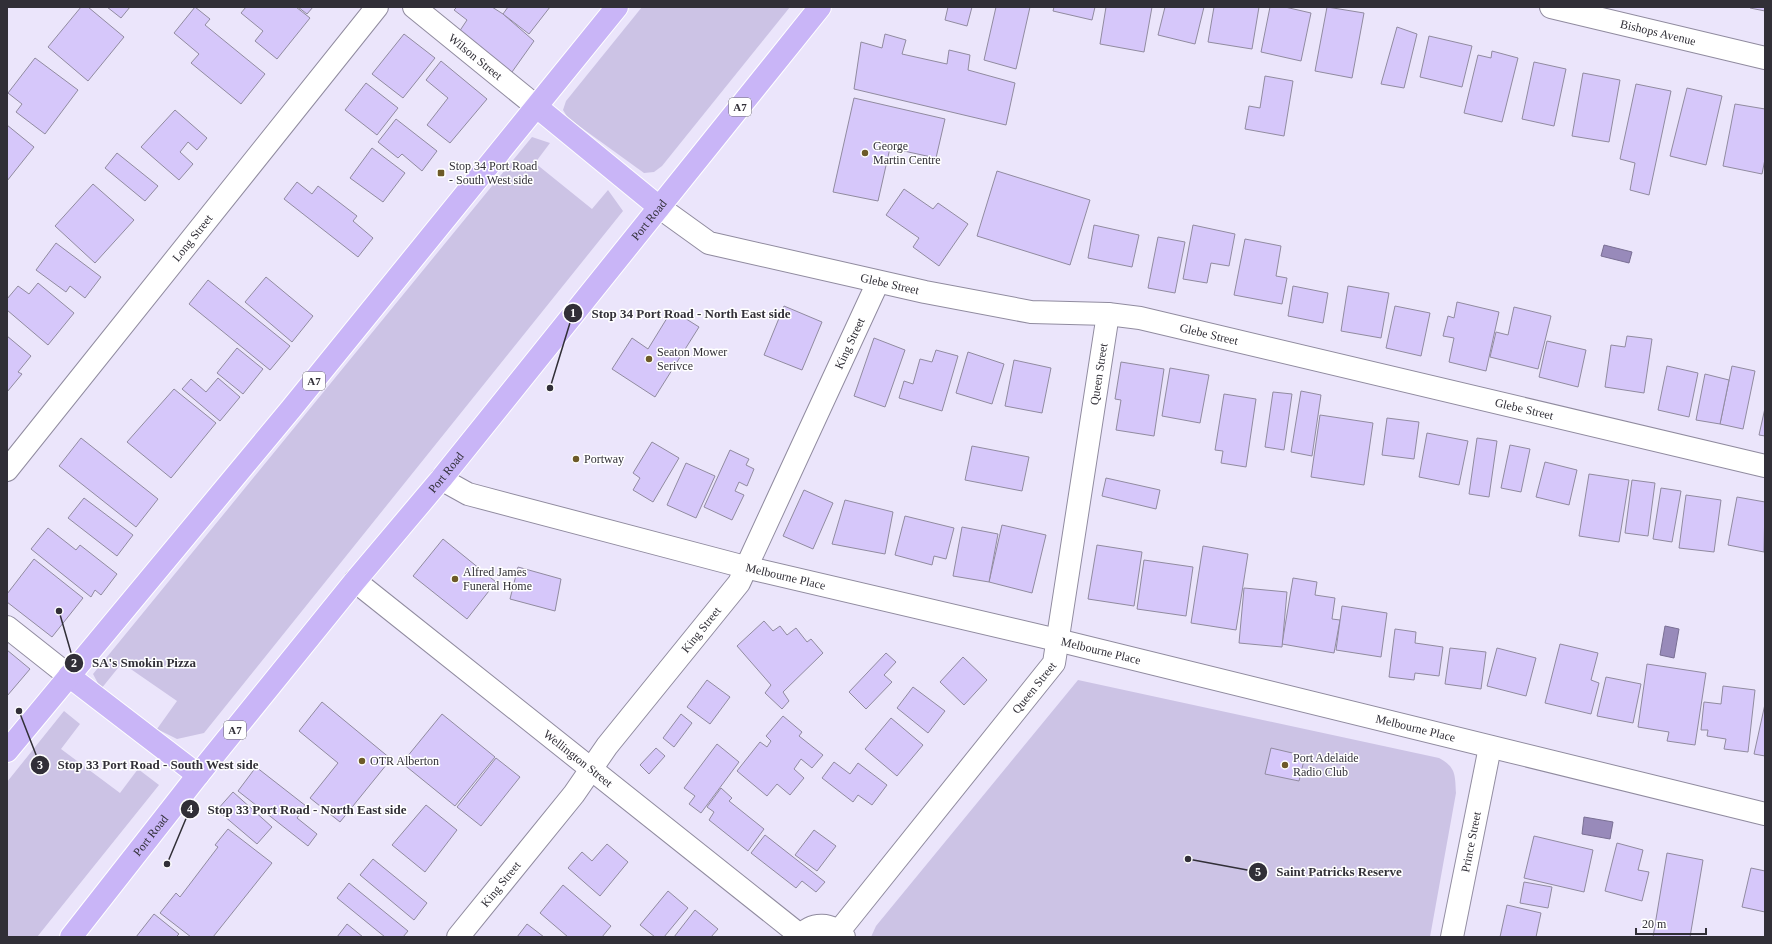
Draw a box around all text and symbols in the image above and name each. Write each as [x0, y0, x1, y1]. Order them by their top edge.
street label: Bishops Avenue [1619, 17, 1697, 48]
street label: Wilson Street [446, 31, 506, 83]
road number: A7 [729, 98, 751, 116]
place label: George Martin Centre [873, 139, 941, 167]
marker: George Martin Centre [860, 148, 870, 158]
place label: Stop 34 Port Road - South West side [449, 159, 537, 187]
marker: Stop 34 Port Road - South West side [436, 168, 446, 178]
street label: Port Road [628, 197, 670, 243]
street label: Long Street [169, 211, 216, 264]
street label: Glebe Street [859, 271, 921, 298]
callout: Stop 34 Port Road - North East side [563, 301, 798, 326]
text: 1 [570, 306, 576, 320]
text: Stop 34 Port Road - North East side [592, 306, 791, 321]
street label: King Street [832, 315, 868, 371]
street label: Glebe Street [1178, 321, 1240, 348]
street label: Queen Street [1087, 341, 1110, 406]
place label: Seaton Mower Serivce [657, 345, 727, 373]
marker: Seaton Mower Serivce [644, 354, 654, 364]
road number: A7 [303, 372, 325, 390]
street label: Glebe Street [1493, 395, 1555, 423]
street label: Port Road [425, 449, 467, 496]
place label: Portway [584, 452, 624, 466]
marker: Portway [571, 454, 581, 464]
street label: Melbourne Place [744, 560, 827, 593]
place label: Alfred James Funeral Home [463, 565, 532, 593]
marker: Alfred James Funeral Home [450, 574, 460, 584]
street label: King Street [678, 603, 724, 656]
street label: Melbourne Place [1060, 634, 1142, 667]
callout: SA's Smokin Pizza [64, 650, 204, 675]
text: SA's Smokin Pizza [92, 655, 197, 670]
text: 2 [71, 656, 77, 670]
street label: Queen Street [1009, 658, 1060, 716]
street label: Melbourne Place [1374, 712, 1457, 745]
road number: A7 [224, 721, 246, 739]
street label: Wellington Street [541, 727, 616, 791]
place label: Port Adelaide Radio Club [1293, 751, 1359, 779]
callout: Stop 33 Port Road - South West side [30, 752, 267, 777]
place label: OTR Alberton [370, 754, 439, 768]
marker: OTR Alberton [357, 756, 367, 766]
text: Stop 33 Port Road - South West side [58, 757, 259, 772]
text: 3 [37, 758, 43, 772]
marker: Port Adelaide Radio Club [1280, 760, 1290, 770]
callout: Stop 33 Port Road - North East side [180, 797, 415, 822]
text: 4 [187, 802, 193, 816]
text: Stop 33 Port Road - North East side [208, 802, 407, 817]
street label: Prince Street [1458, 810, 1484, 874]
street label: Port Road [130, 812, 171, 859]
street label: King Street [478, 858, 524, 910]
callout: Saint Patricks Reserve [1248, 859, 1410, 884]
text: Saint Patricks Reserve [1276, 864, 1402, 879]
text: 5 [1255, 865, 1261, 879]
scale bar [1636, 910, 1706, 936]
text: 20 m [1642, 917, 1667, 931]

